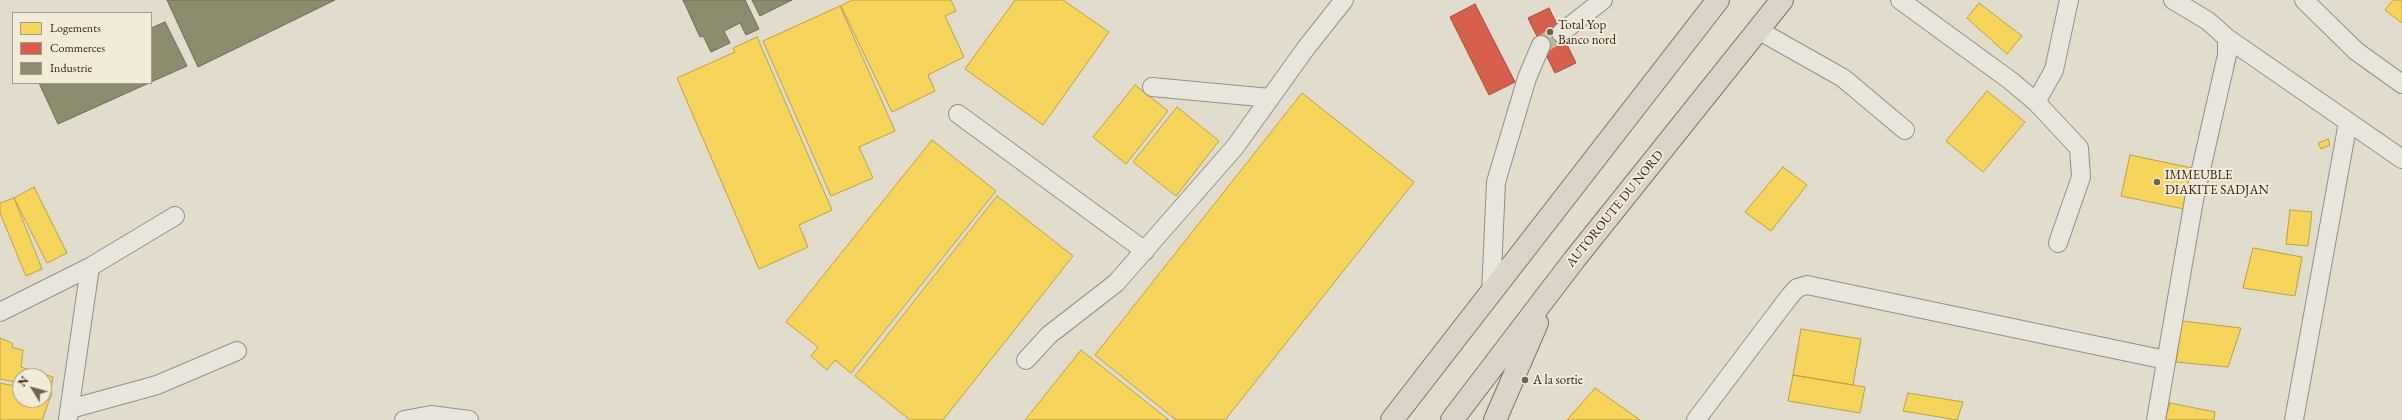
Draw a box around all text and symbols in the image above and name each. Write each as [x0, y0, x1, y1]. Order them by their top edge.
legend [12, 12, 152, 84]
place label: Total Yop Banco nord [1558, 17, 1616, 48]
text: Logements [50, 20, 101, 36]
marker: Total Yop Banco nord [1545, 27, 1555, 37]
text: Commerces [50, 40, 105, 56]
text: Industrie [50, 60, 92, 76]
street label: AUTOROUTE DU NORD [1563, 147, 1667, 271]
place label: IMMEUBLE DIAKITE SADJAN [2165, 167, 2269, 198]
marker: IMMEUBLE DIAKITE SADJAN [2152, 177, 2162, 187]
north arrow [12, 368, 52, 408]
place label: A la sortie [1533, 372, 1583, 388]
text: N [15, 374, 31, 389]
marker: A la sortie [1520, 375, 1530, 385]

